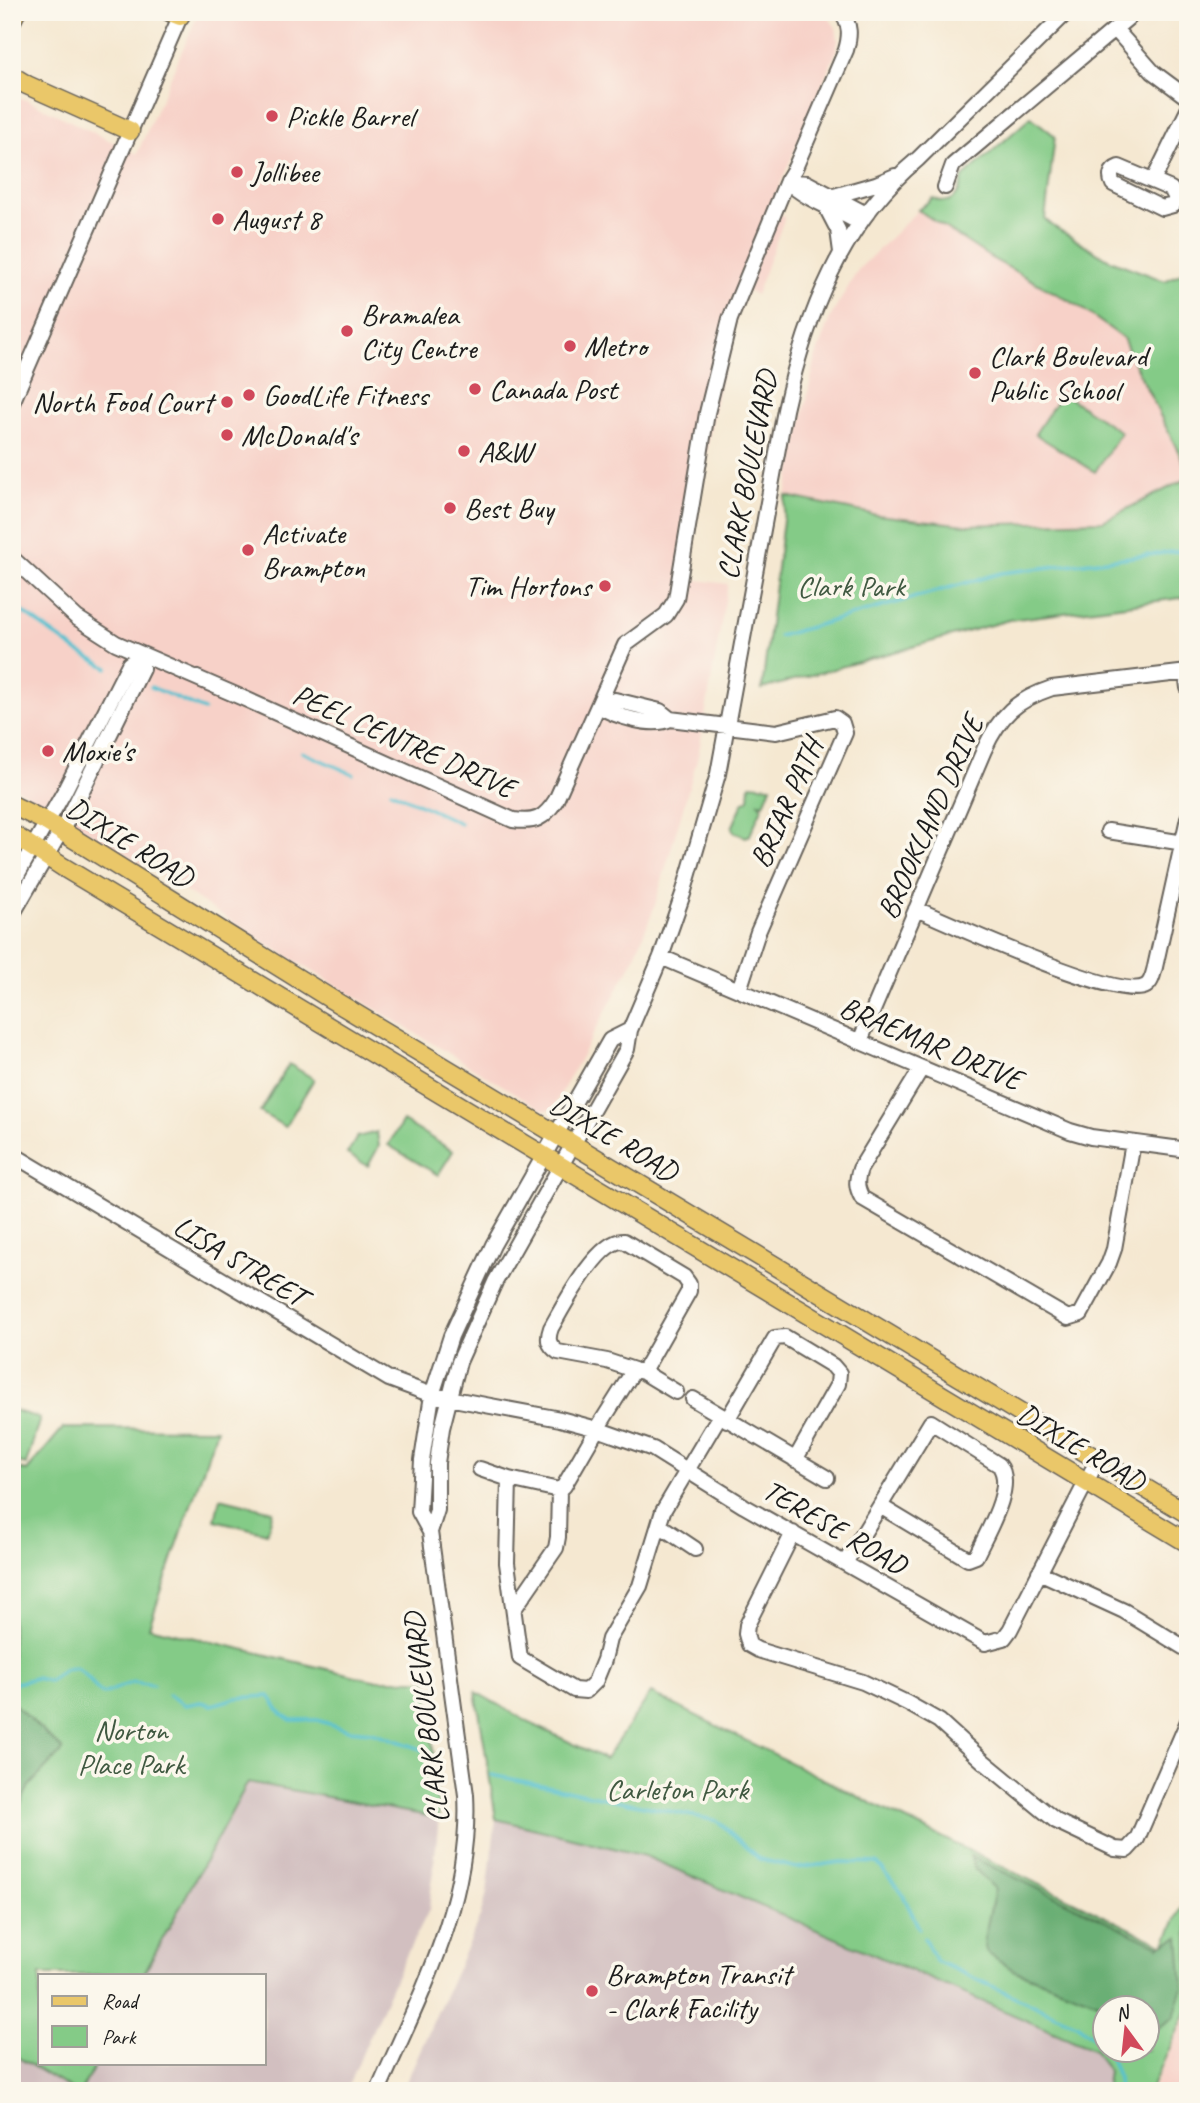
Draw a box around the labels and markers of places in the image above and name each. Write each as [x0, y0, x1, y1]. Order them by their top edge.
place label: Pickle Barrel [286, 97, 419, 135]
marker: Pickle Barrel [264, 108, 280, 124]
place label: Jollibee [249, 153, 321, 191]
marker: Jollibee [229, 164, 245, 180]
place label: August 8 [232, 200, 323, 238]
marker: August 8 [210, 211, 226, 227]
place label: Bramalea City Centre [361, 295, 479, 367]
marker: Bramalea City Centre [339, 323, 355, 339]
place label: Metro [584, 327, 650, 365]
place label: Clark Boulevard Public School [989, 337, 1151, 409]
marker: Metro [562, 338, 578, 354]
marker: Clark Boulevard Public School [967, 365, 983, 381]
place label: Canada Post [489, 370, 620, 408]
place label: GoodLife Fitness [263, 376, 431, 414]
marker: Canada Post [467, 381, 483, 397]
place label: North Food Court [32, 383, 217, 421]
marker: GoodLife Fitness [241, 387, 257, 403]
marker: North Food Court [219, 394, 235, 410]
place label: McDonald's [241, 416, 360, 454]
marker: McDonald's [219, 427, 235, 443]
place label: A&W [478, 432, 537, 470]
marker: A&W [456, 443, 472, 459]
place label: Best Buy [464, 489, 556, 527]
marker: Best Buy [442, 500, 458, 516]
place label: Activate Brampton [262, 514, 366, 586]
marker: Activate Brampton [240, 542, 256, 558]
place label: Tim Hortons [465, 567, 594, 605]
marker: Tim Hortons [597, 578, 613, 594]
place label: Moxie's [62, 732, 136, 770]
marker: Moxie's [40, 743, 56, 759]
place label: Brampton Transit - Clark Facility [606, 1955, 795, 2027]
marker: Brampton Transit - Clark Facility [584, 1983, 600, 1999]

